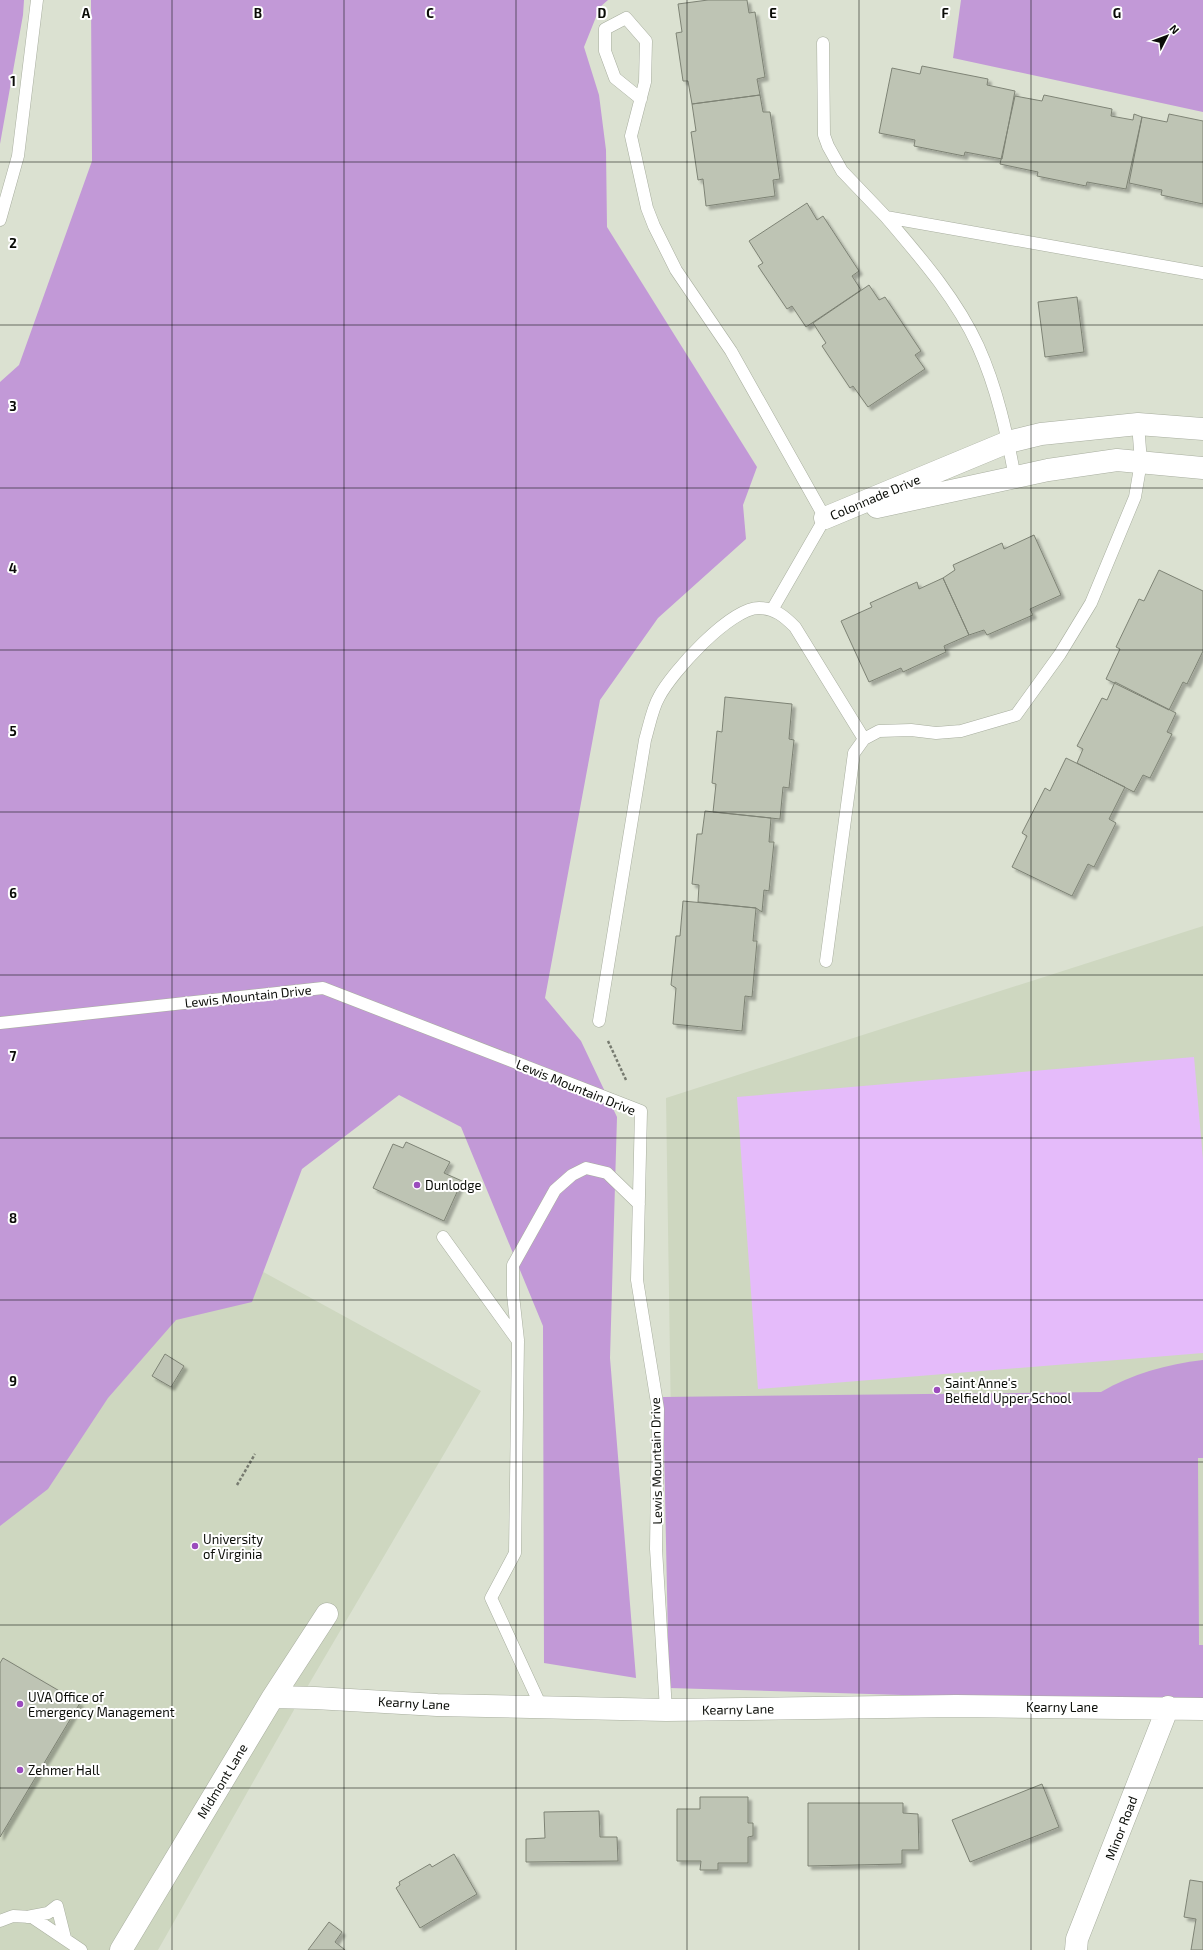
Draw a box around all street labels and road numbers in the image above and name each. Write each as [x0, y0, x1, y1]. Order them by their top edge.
street label: Colonnade Drive [827, 471, 923, 523]
street label: Lewis Mountain Drive [184, 981, 312, 1011]
street label: Lewis Mountain Drive [514, 1056, 638, 1118]
street label: Lewis Mountain Drive [647, 1397, 665, 1525]
street label: Kearny Lane [378, 1693, 451, 1713]
street label: Kearny Lane [1026, 1699, 1098, 1715]
street label: Kearny Lane [702, 1700, 774, 1718]
street label: Midmont Lane [193, 1741, 251, 1821]
street label: Minor Road [1101, 1794, 1141, 1862]

